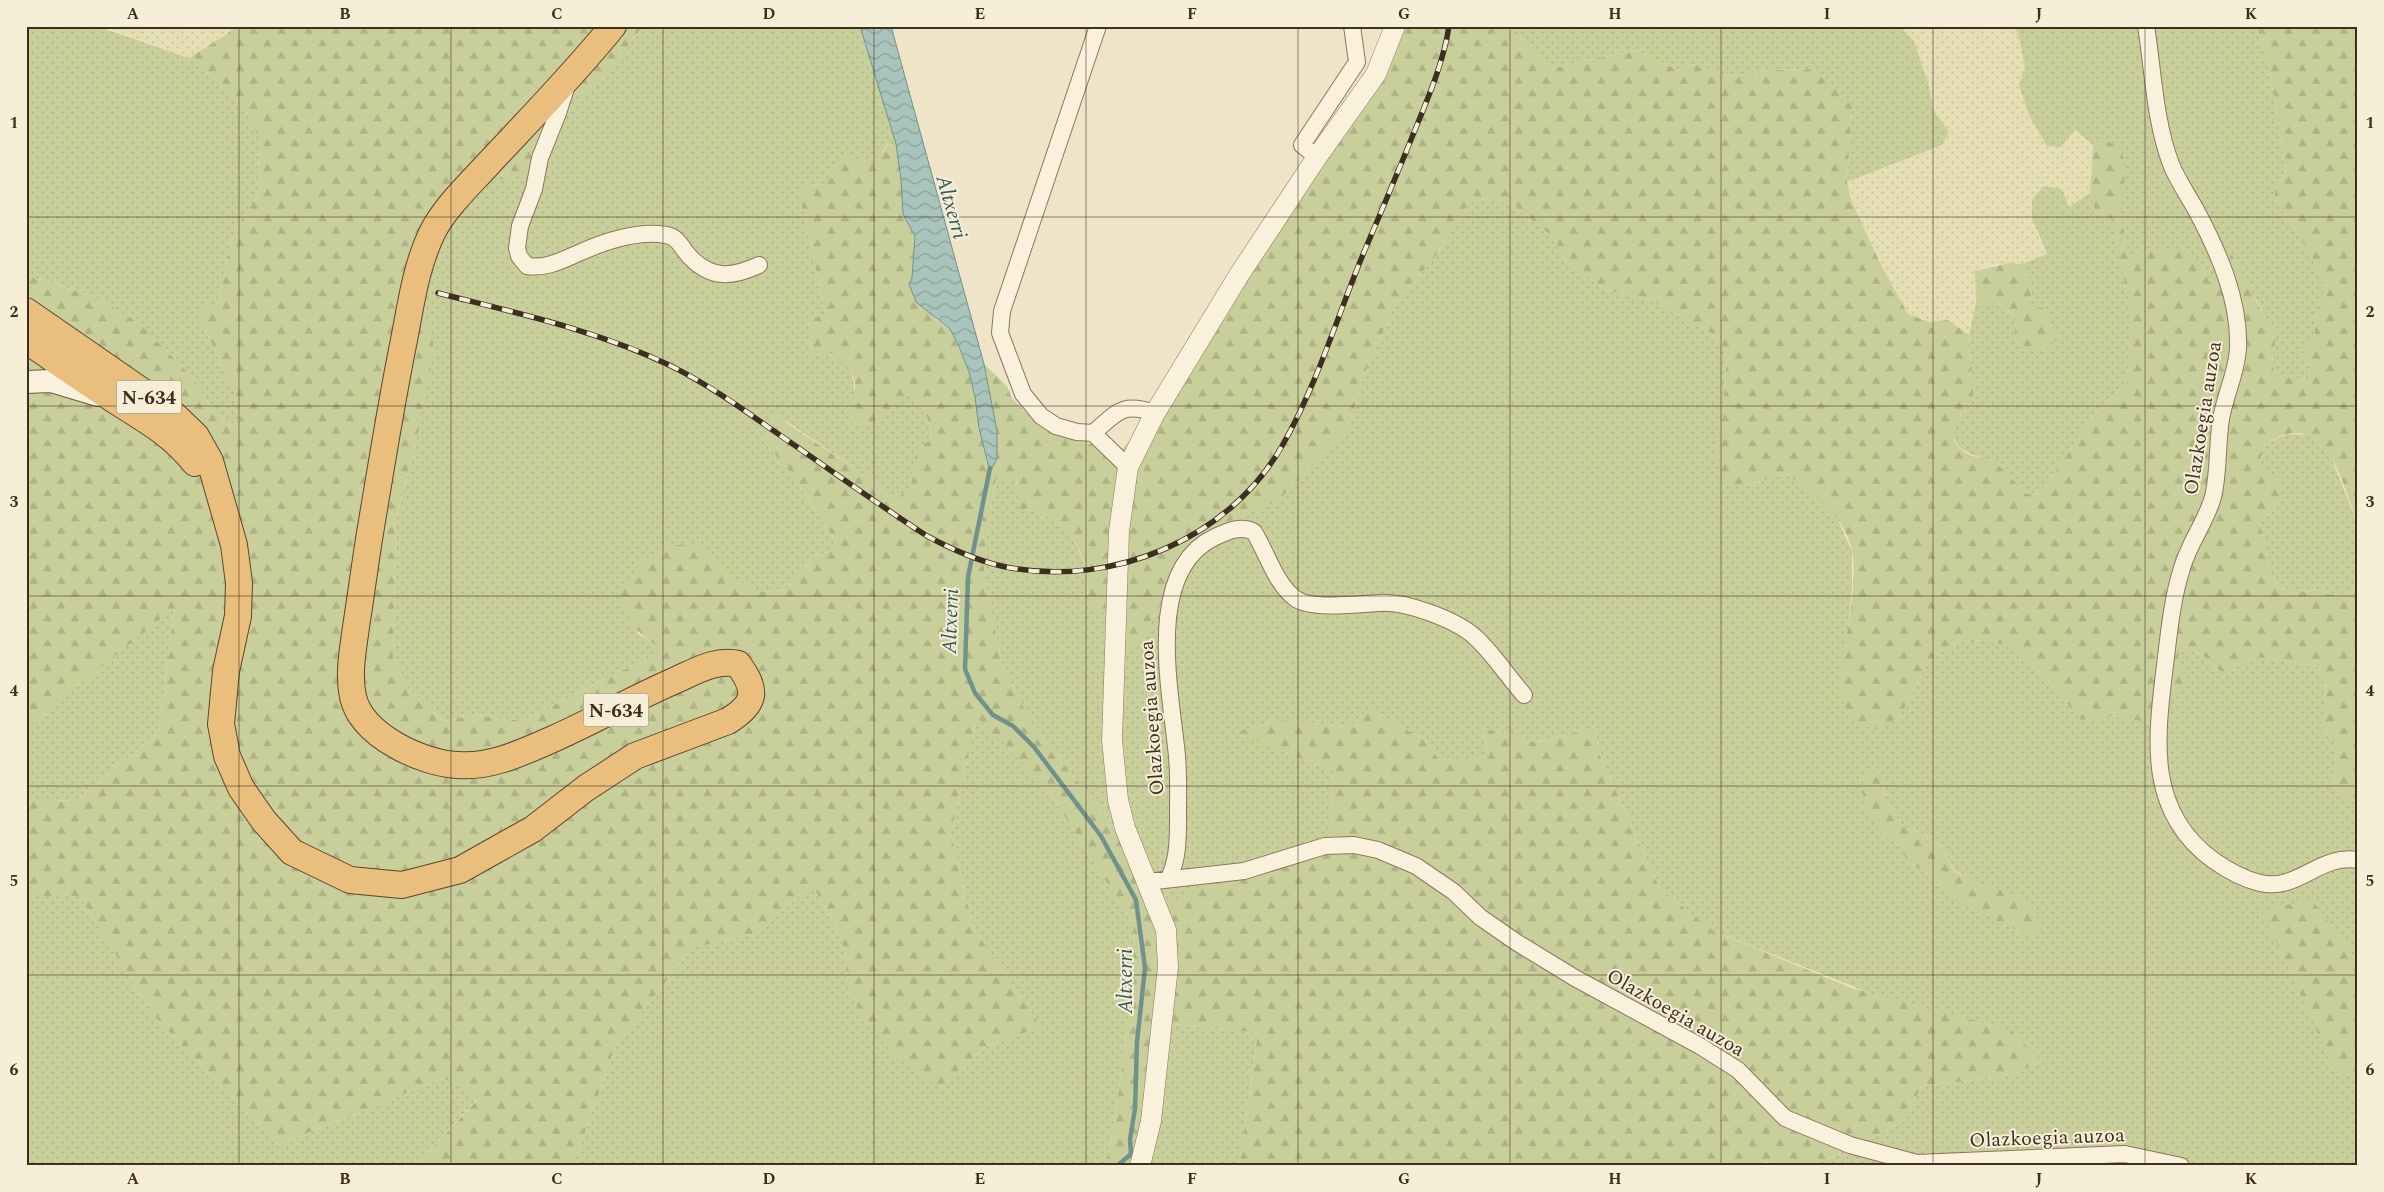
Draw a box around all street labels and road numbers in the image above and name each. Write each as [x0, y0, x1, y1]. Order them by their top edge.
street label: Olazkoegia auzoa [2176, 339, 2230, 497]
road number: N-634 [116, 381, 182, 414]
street label: Olazkoegia auzoa [1132, 639, 1172, 797]
road number: N-634 [584, 694, 648, 726]
street label: Olazkoegia auzoa [1601, 961, 1751, 1065]
street label: Olazkoegia auzoa [1969, 1120, 2125, 1156]

